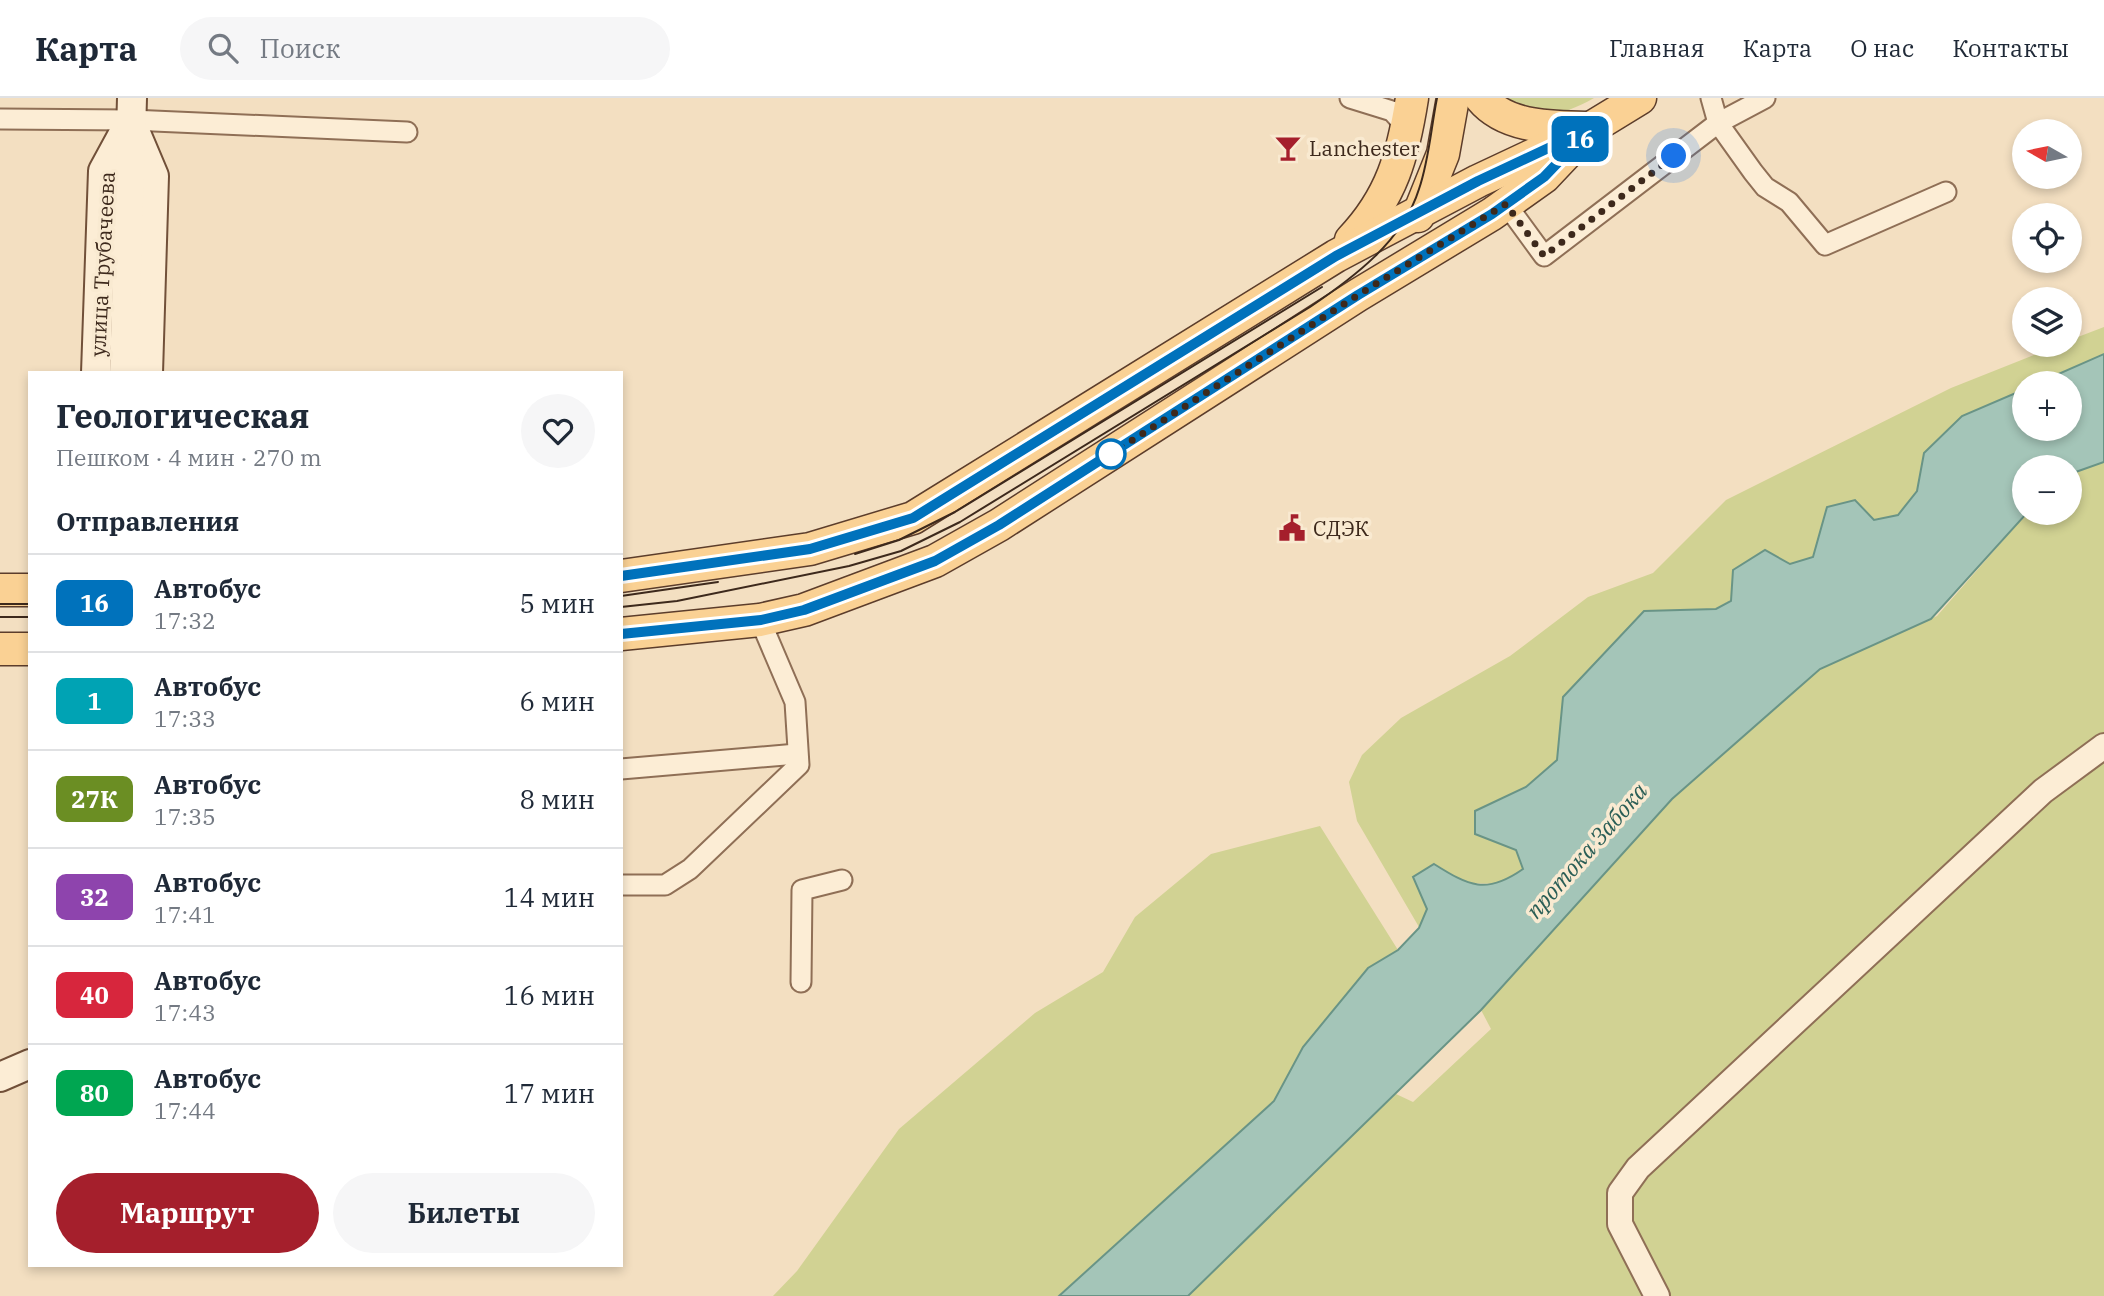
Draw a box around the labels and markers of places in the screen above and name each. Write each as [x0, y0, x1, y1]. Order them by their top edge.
bar icon: Lanchester [1273, 133, 1303, 163]
place label: Lanchester [1309, 134, 1420, 162]
unlabelled marker [1096, 439, 1126, 469]
public building icon: СДЭК [1277, 513, 1307, 543]
place label: СДЭК [1313, 514, 1370, 542]

